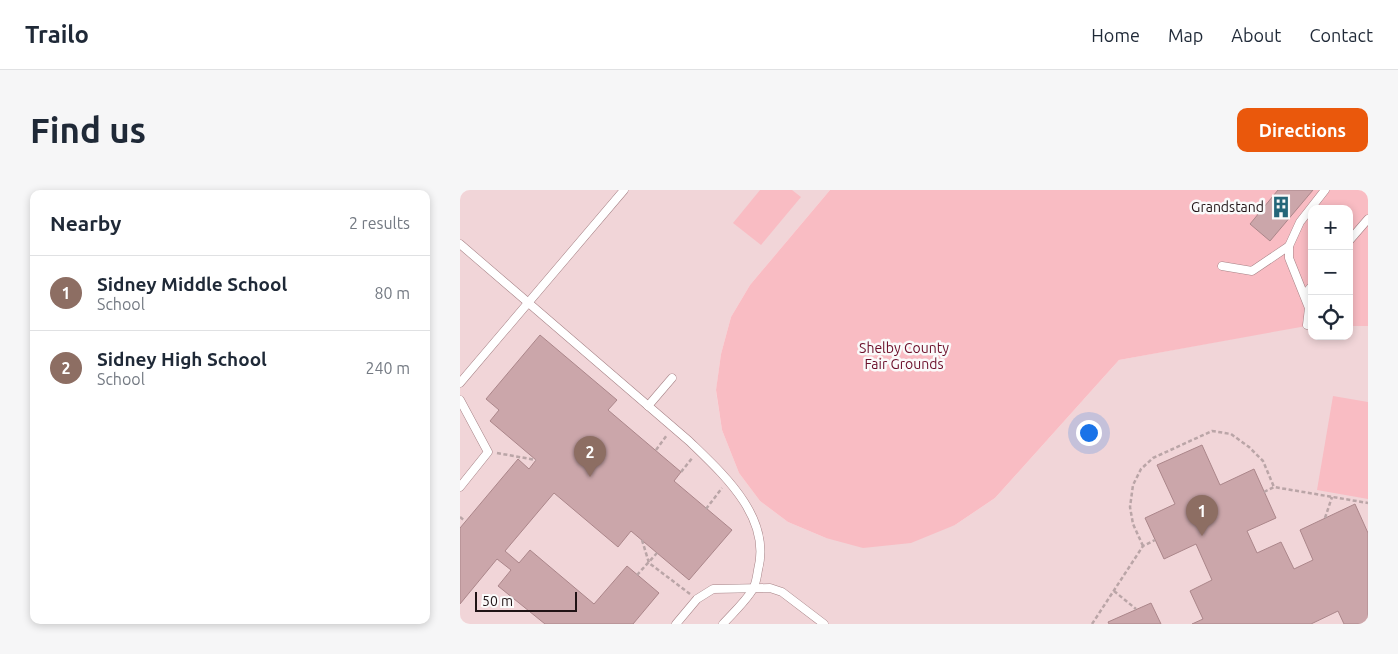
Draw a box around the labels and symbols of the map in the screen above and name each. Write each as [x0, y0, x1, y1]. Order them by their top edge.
building icon: Grandstand [1268, 194, 1294, 220]
place label: Grandstand [1191, 199, 1264, 215]
park label: Shelby County Fair Grounds [859, 340, 949, 372]
your location [1076, 420, 1102, 446]
pin: 2 [574, 436, 606, 477]
pin: 1 [1186, 495, 1218, 536]
scale bar [475, 589, 578, 612]

